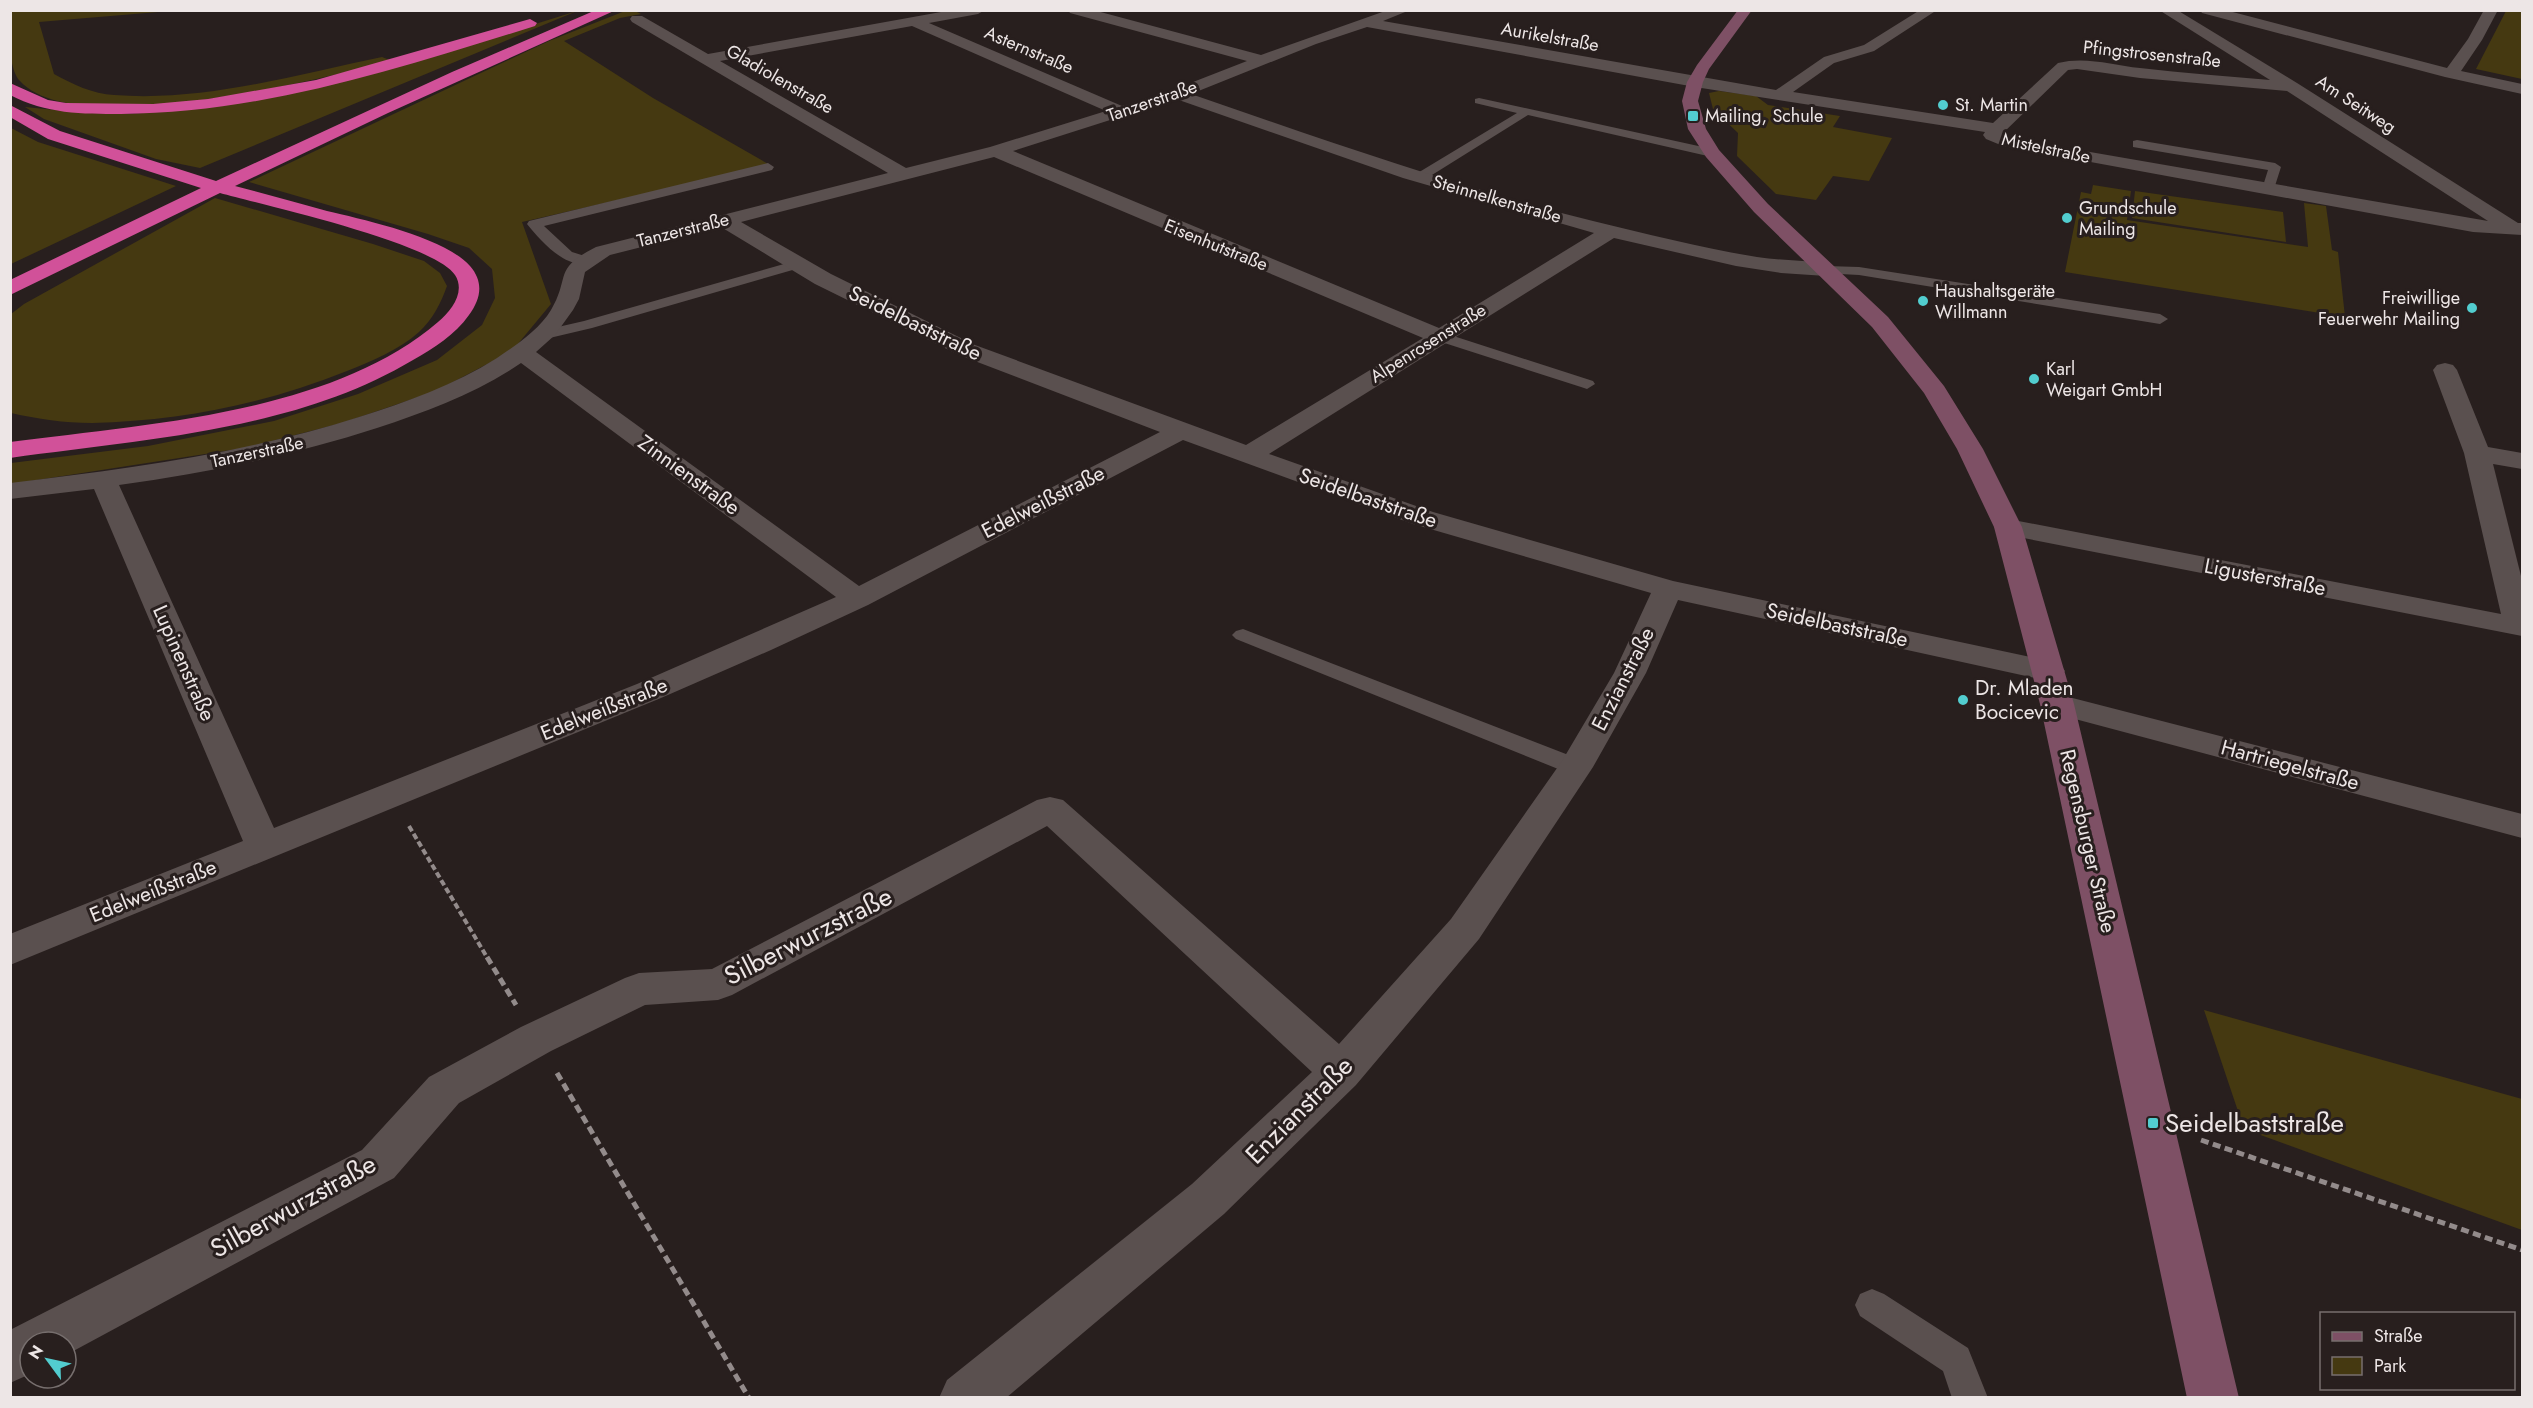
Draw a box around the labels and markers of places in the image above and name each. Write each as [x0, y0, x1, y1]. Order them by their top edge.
place label: St. Martin [1955, 92, 2028, 118]
marker: St. Martin [1936, 98, 1950, 112]
place label: Mailing, Schule [1705, 103, 1823, 129]
marker: Mailing, Schule [1686, 109, 1700, 123]
place label: Grundschule Mailing [2079, 195, 2176, 242]
marker: Grundschule Mailing [2060, 211, 2074, 225]
place label: Haushaltsgeräte Willmann [1935, 278, 2055, 325]
place label: Freiwillige Feuerwehr Mailing [2318, 285, 2460, 332]
marker: Haushaltsgeräte Willmann [1916, 294, 1930, 308]
marker: Freiwillige Feuerwehr Mailing [2465, 301, 2479, 315]
place label: Karl Weigart GmbH [2046, 356, 2162, 403]
marker: Karl Weigart GmbH [2027, 372, 2041, 386]
place label: Dr. Mladen Bocicevic [1975, 673, 2074, 727]
marker: Dr. Mladen Bocicevic [1956, 693, 1970, 707]
place label: Seidelbaststraße [2165, 1104, 2344, 1142]
marker: Seidelbaststraße [2146, 1116, 2160, 1130]

